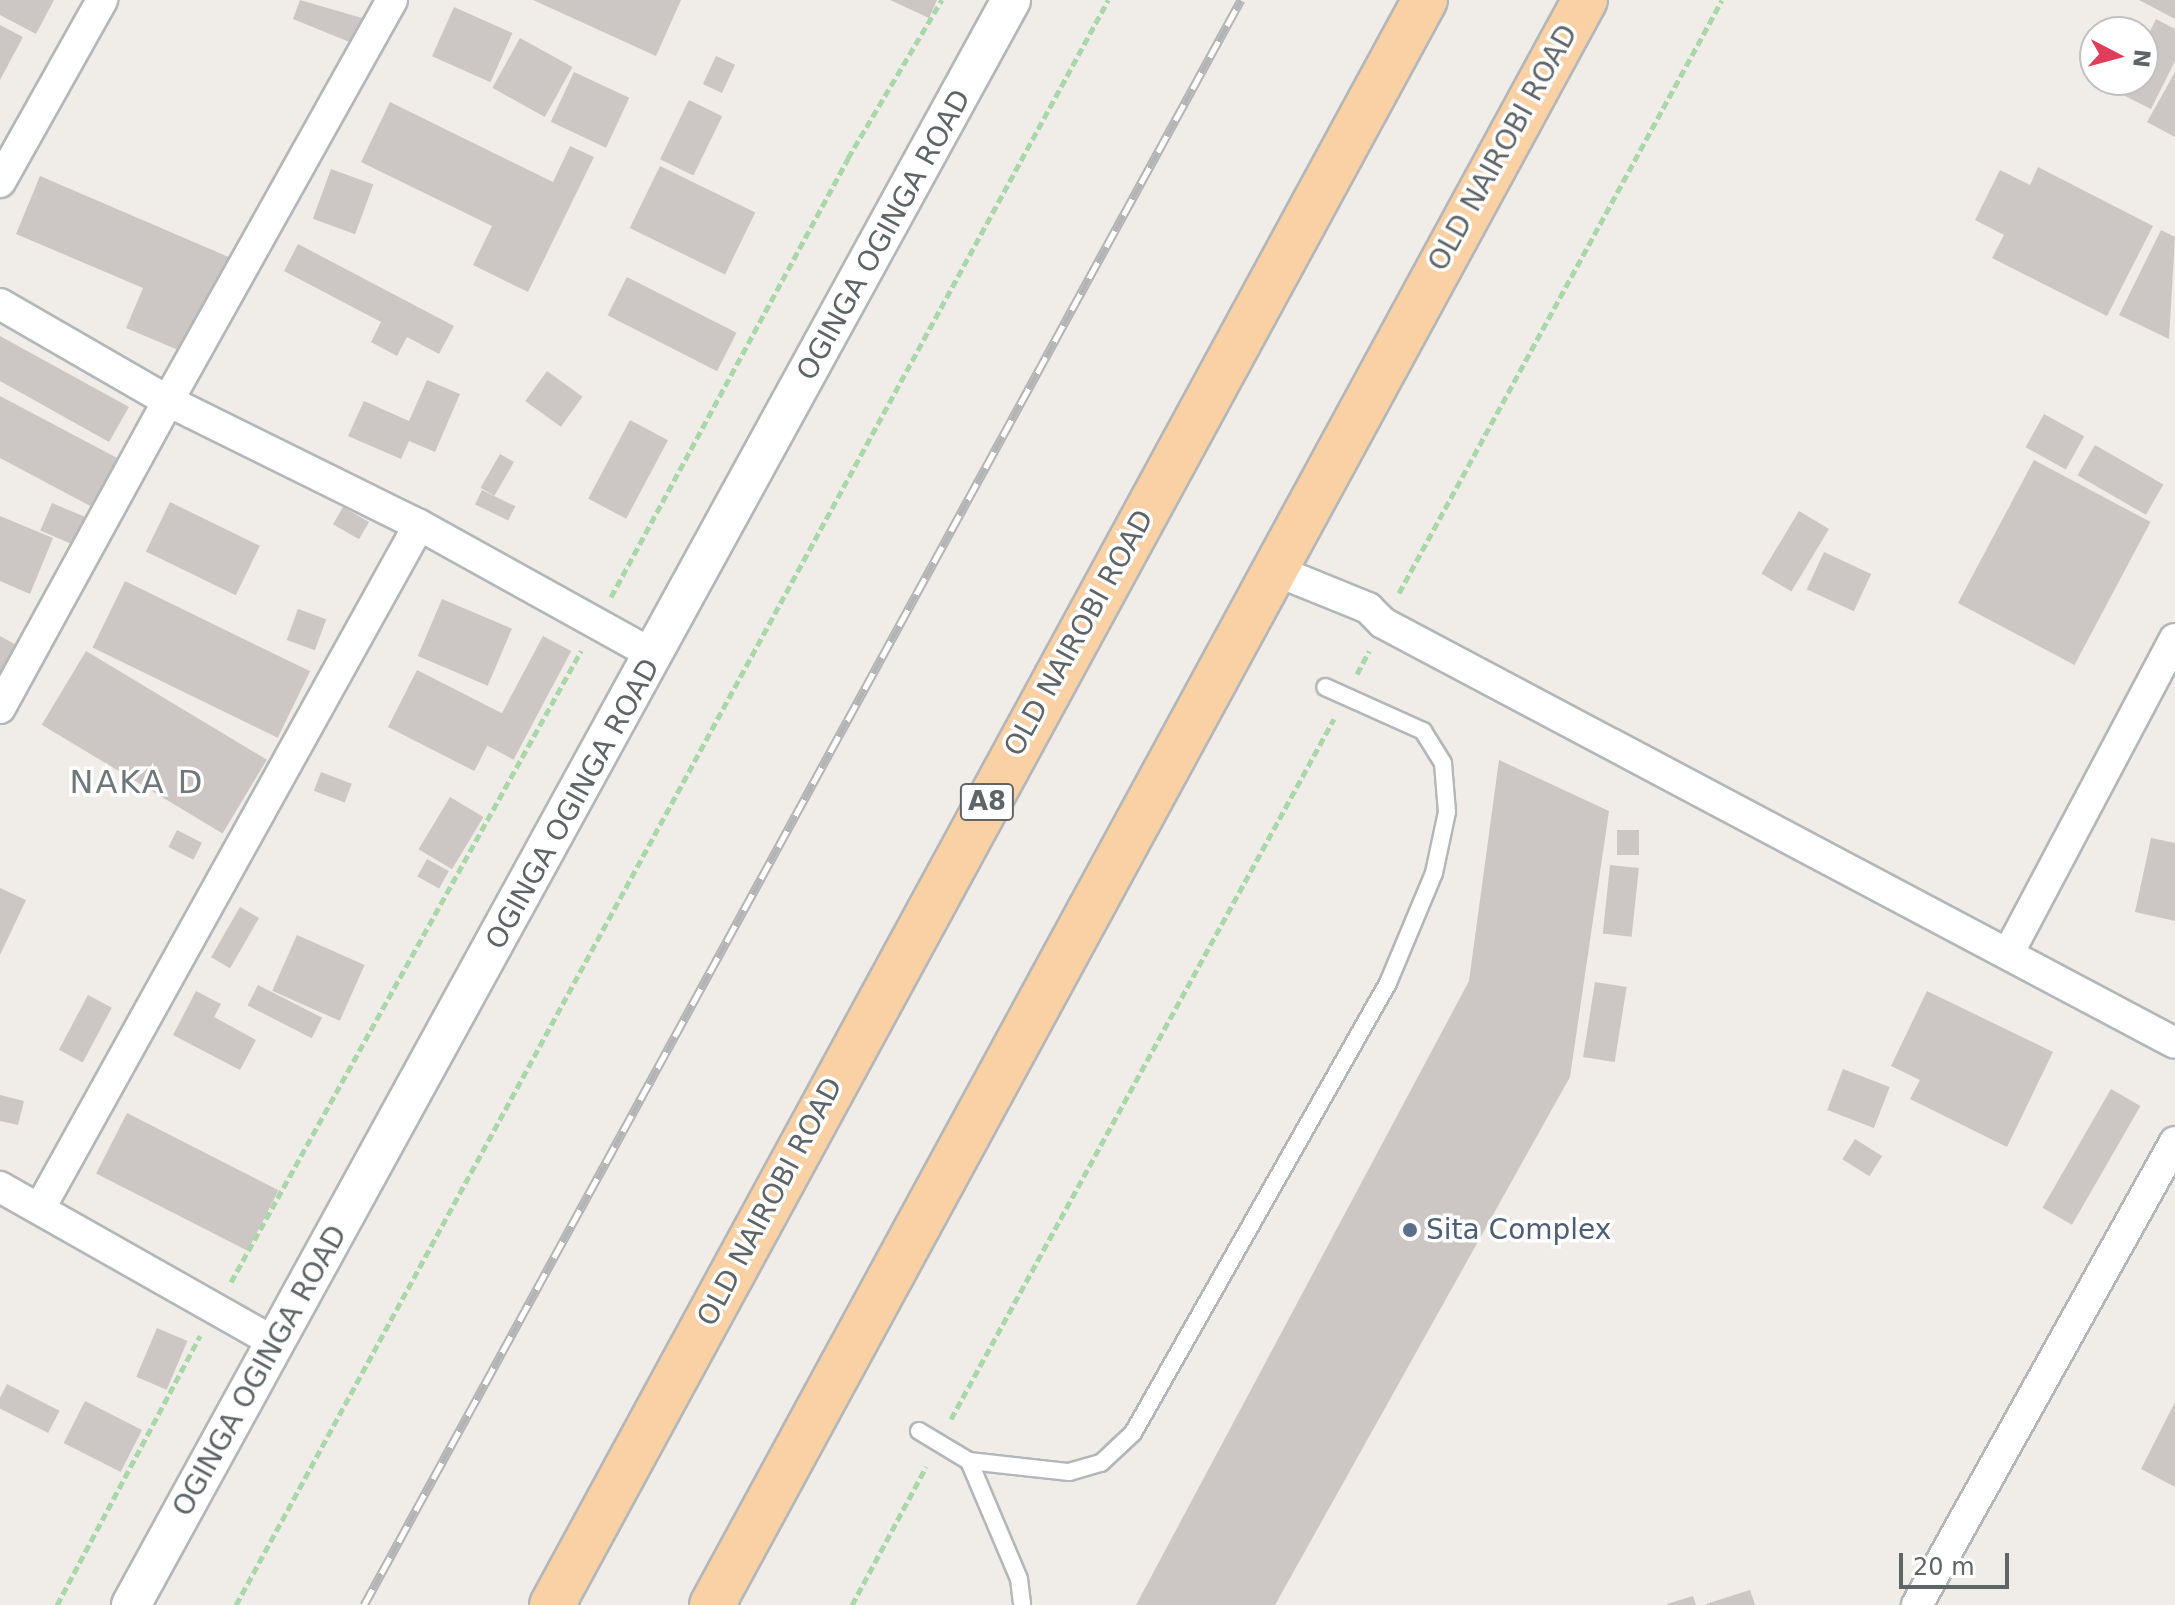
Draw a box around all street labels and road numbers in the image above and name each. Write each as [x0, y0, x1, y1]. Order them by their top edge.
street label: OLD NAIROBI ROAD [1421, 19, 1585, 277]
street label: OGINGA OGINGA ROAD [790, 84, 978, 386]
street label: OLD NAIROBI ROAD [997, 504, 1161, 762]
street label: OGINGA OGINGA ROAD [479, 653, 667, 955]
road number: A8 [959, 780, 1015, 824]
street label: OLD NAIROBI ROAD [690, 1072, 850, 1332]
street label: OGINGA OGINGA ROAD [166, 1220, 354, 1522]

